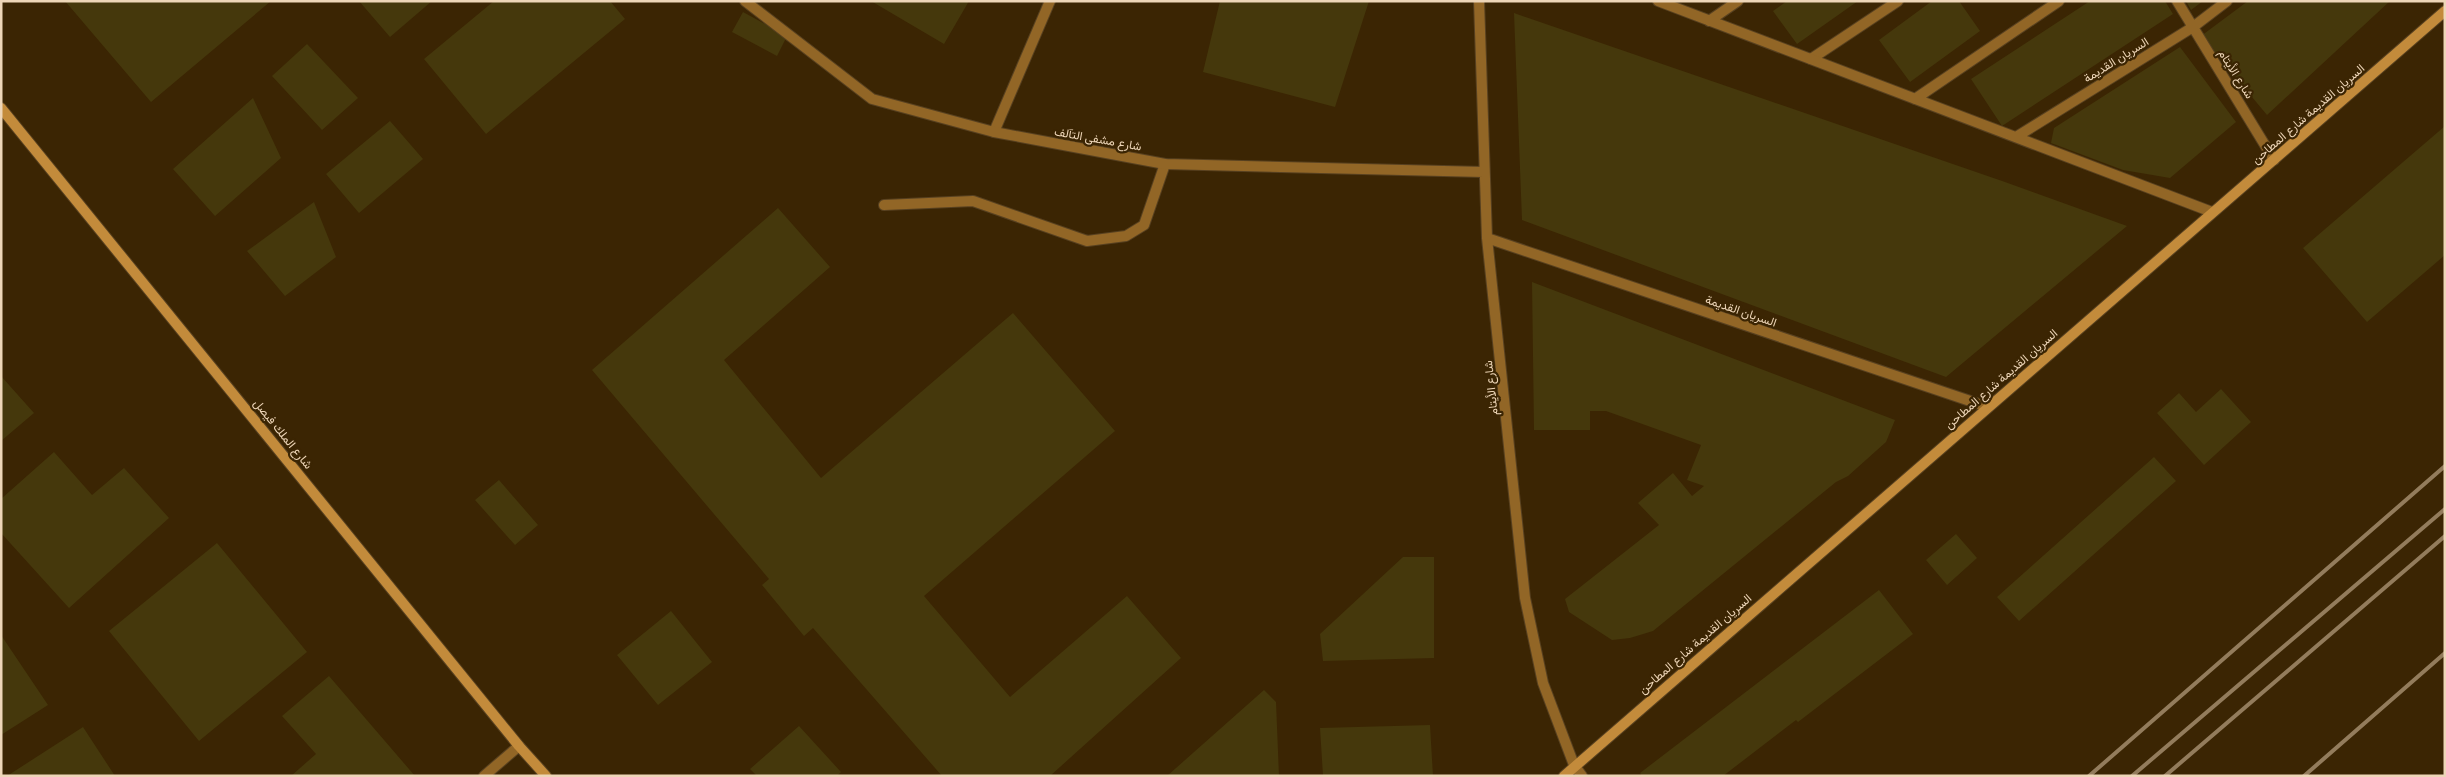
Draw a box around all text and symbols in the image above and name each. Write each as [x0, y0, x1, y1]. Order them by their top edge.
street label: السريان القديمة [2080, 34, 2152, 86]
street label: شارع الأيتام [2214, 46, 2257, 102]
street label: السريان القديمة شارع المطاحن [2248, 60, 2369, 168]
street label: شارع مشفى التآلف [1053, 123, 1143, 156]
street label: السريان القديمة [1703, 291, 1779, 331]
street label: السريان القديمة شارع المطاحن [1941, 325, 2062, 433]
street label: شارع الأيتام [1480, 360, 1503, 416]
street label: شارع الملك فيصل [249, 396, 316, 473]
street label: السريان القديمة شارع المطاحن [1635, 590, 1756, 698]

